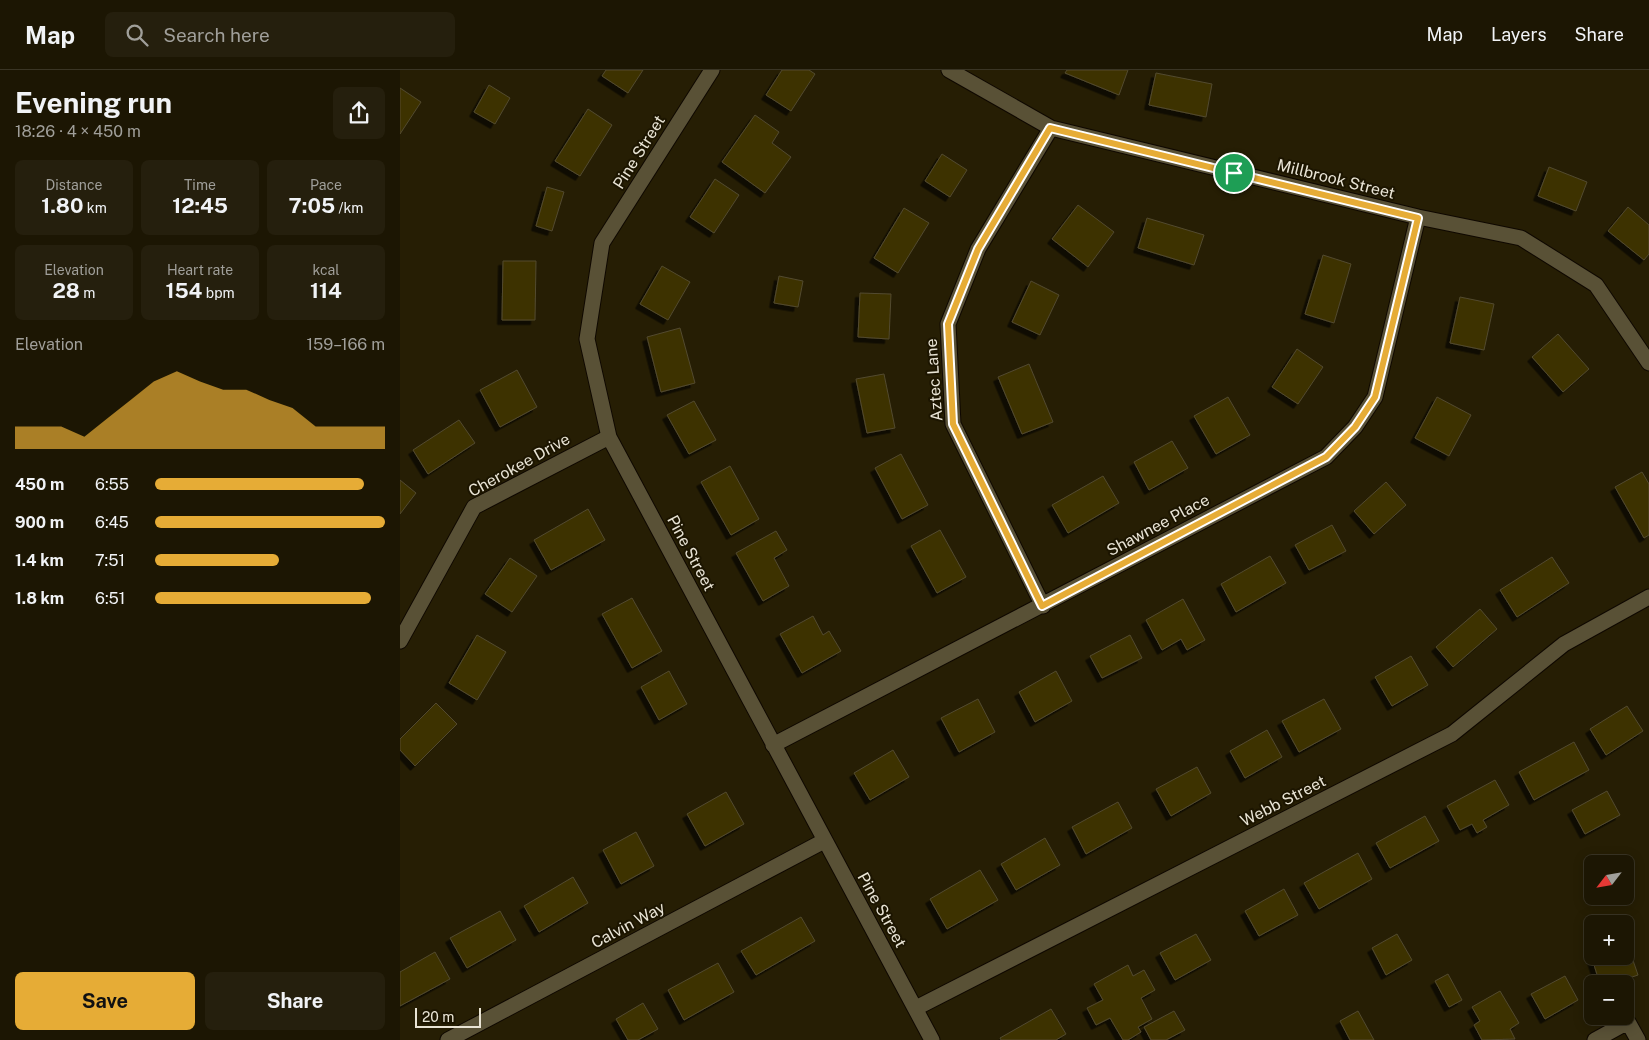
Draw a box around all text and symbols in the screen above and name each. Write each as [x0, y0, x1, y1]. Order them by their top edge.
search box [105, 12, 455, 57]
text: Map [25, 21, 75, 49]
icon: search [123, 21, 151, 49]
text: Search here [163, 24, 270, 46]
text: Map [1427, 24, 1463, 45]
text: Layers [1491, 24, 1547, 45]
text: Share [1575, 24, 1624, 45]
text: Evening run [15, 86, 172, 119]
button: share [333, 87, 385, 139]
street label: Pine Street [609, 112, 669, 192]
text: 18:26 · 4 × 450 m [15, 122, 141, 141]
pin [1213, 152, 1255, 194]
street label: Millbrook Street [1275, 155, 1397, 203]
icon: arrive [1220, 159, 1248, 187]
text: Distance [46, 177, 102, 193]
text: Time [184, 177, 216, 193]
text: Pace [310, 177, 342, 193]
text: 1.80 [41, 193, 83, 218]
text: 12:45 [172, 193, 228, 218]
text: 7:05 [289, 193, 335, 218]
text: km [83, 200, 107, 216]
text: /km [335, 200, 363, 216]
text: Elevation [44, 262, 104, 278]
text: Heart rate [167, 262, 233, 278]
text: kcal [312, 262, 340, 278]
text: 28 [53, 278, 80, 303]
text: 154 [165, 278, 202, 303]
text: 114 [310, 278, 342, 303]
text: m [80, 285, 95, 301]
text: bpm [202, 285, 235, 301]
text: Elevation [15, 335, 83, 354]
text: 159–166 m [307, 335, 385, 354]
street label: Aztec Lane [922, 338, 946, 422]
street label: Cherokee Drive [465, 429, 573, 501]
text: 450 m [15, 475, 64, 494]
text: 6:55 [95, 475, 129, 494]
street label: Shawnee Place [1103, 490, 1213, 560]
street label: Pine Street [663, 512, 719, 594]
text: 900 m [15, 513, 64, 532]
text: 6:45 [95, 513, 129, 532]
text: 1.4 km [15, 551, 64, 570]
text: 7:51 [95, 551, 125, 570]
text: 1.8 km [15, 589, 64, 608]
text: 6:51 [95, 589, 125, 608]
street label: Webb Street [1237, 771, 1329, 831]
north arrow [1584, 855, 1634, 905]
map controls [1584, 855, 1634, 1025]
street label: Pine Street [854, 869, 910, 951]
street label: Calvin Way [588, 897, 669, 952]
button: + [1584, 915, 1634, 965]
button: Save [15, 972, 195, 1030]
button: Share [205, 972, 385, 1030]
button: − [1584, 975, 1634, 1025]
scale bar [415, 1005, 481, 1028]
text: 20 m [422, 1009, 454, 1025]

